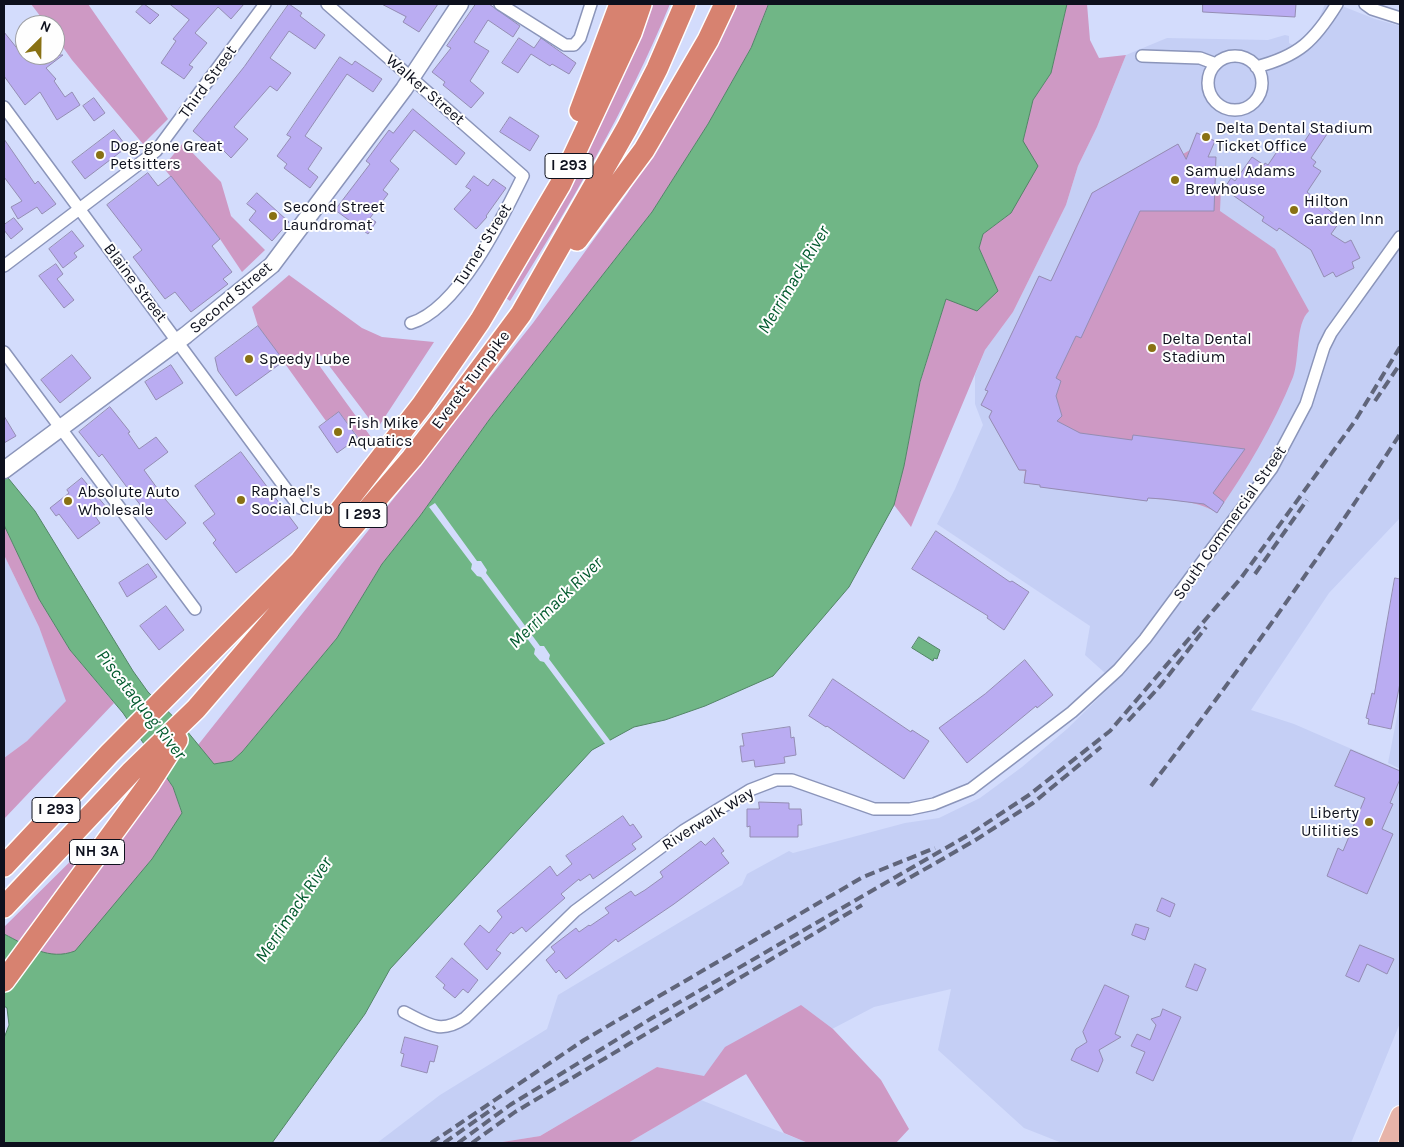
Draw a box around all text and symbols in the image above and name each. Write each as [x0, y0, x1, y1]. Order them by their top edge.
north arrow [15, 15, 65, 65]
text: N [38, 17, 54, 36]
street label: Third Street [175, 42, 241, 122]
street label: Walker Street [382, 51, 468, 129]
place label: Delta Dental Stadium Ticket Office [1216, 118, 1373, 156]
marker: Delta Dental Stadium Ticket Office [1200, 131, 1212, 143]
place label: Dog-gone Great Petsitters [110, 136, 222, 174]
marker: Dog-gone Great Petsitters [94, 149, 106, 161]
road number: I 293 [545, 154, 593, 178]
place label: Samuel Adams Brewhouse [1185, 161, 1295, 199]
marker: Samuel Adams Brewhouse [1169, 174, 1181, 186]
place label: Hilton Garden Inn [1304, 191, 1384, 229]
place label: Second Street Laundromat [283, 197, 385, 235]
street label: Turner Street [450, 200, 516, 290]
marker: Hilton Garden Inn [1288, 204, 1300, 216]
marker: Second Street Laundromat [267, 210, 279, 222]
water label: Merrimack River [753, 222, 835, 338]
street label: Blaine Street [99, 240, 171, 326]
street label: Second Street [186, 258, 276, 338]
street label: Everett Turnpike [428, 327, 514, 433]
place label: Delta Dental Stadium [1162, 329, 1252, 367]
marker: Delta Dental Stadium [1146, 342, 1158, 354]
place label: Speedy Lube [259, 349, 350, 369]
marker: Speedy Lube [243, 353, 255, 365]
place label: Fish Mike Aquatics [348, 413, 419, 451]
marker: Fish Mike Aquatics [332, 426, 344, 438]
street label: South Commercial Street [1169, 442, 1291, 604]
place label: Raphael's Social Club [251, 481, 333, 519]
place label: Absolute Auto Wholesale [78, 482, 180, 520]
marker: Raphael's Social Club [235, 494, 247, 506]
marker: Absolute Auto Wholesale [62, 495, 74, 507]
road number: I 293 [339, 502, 387, 528]
water label: Merrimack River [505, 553, 607, 653]
water label: Piscataquog River [91, 646, 191, 764]
street label: Riverwalk Way [659, 783, 757, 855]
road number: I 293 [32, 798, 80, 822]
place label: Liberty Utilities [1301, 803, 1359, 841]
marker: Liberty Utilities [1363, 816, 1375, 828]
road number: NH 3A [70, 840, 124, 864]
water label: Merrimack River [251, 853, 337, 967]

